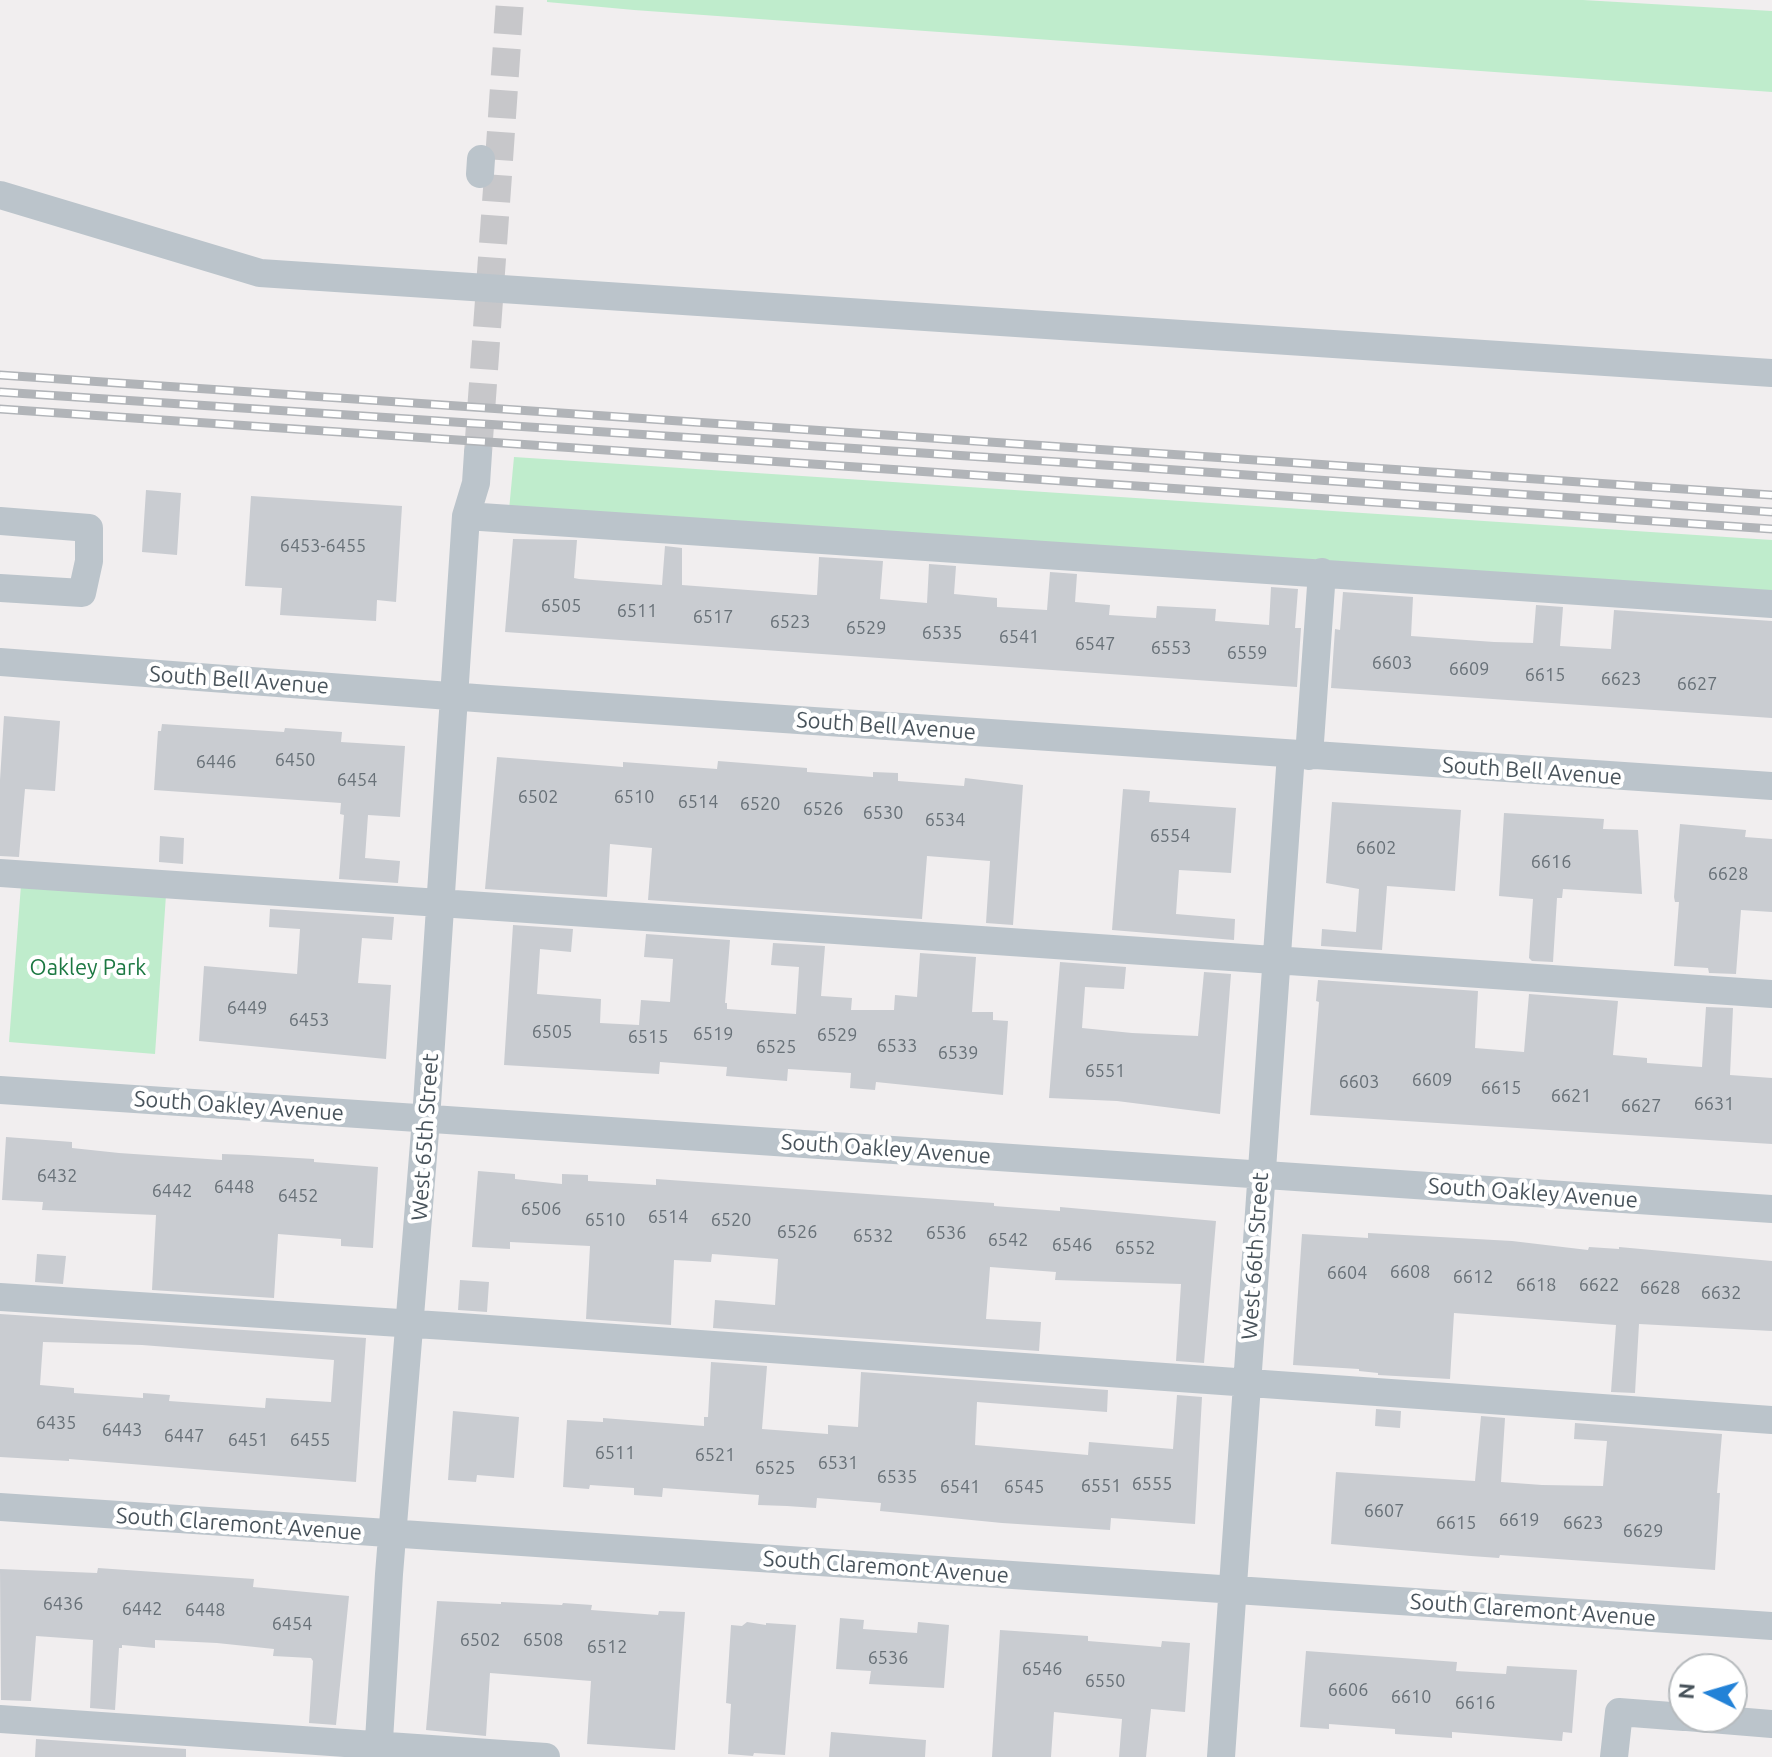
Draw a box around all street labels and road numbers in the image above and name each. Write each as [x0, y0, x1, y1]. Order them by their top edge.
street label: South Bell Avenue [148, 661, 330, 699]
street label: South Bell Avenue [795, 707, 977, 745]
street label: South Bell Avenue [1441, 752, 1623, 790]
street label: West 65th Street [406, 1052, 444, 1222]
street label: South Oakley Avenue [133, 1085, 345, 1127]
street label: South Oakley Avenue [780, 1128, 992, 1170]
street label: West 66th Street [1236, 1171, 1274, 1341]
street label: South Oakley Avenue [1427, 1172, 1639, 1214]
street label: South Claremont Avenue [115, 1502, 363, 1546]
street label: South Claremont Avenue [762, 1545, 1010, 1589]
street label: South Claremont Avenue [1409, 1588, 1657, 1632]

